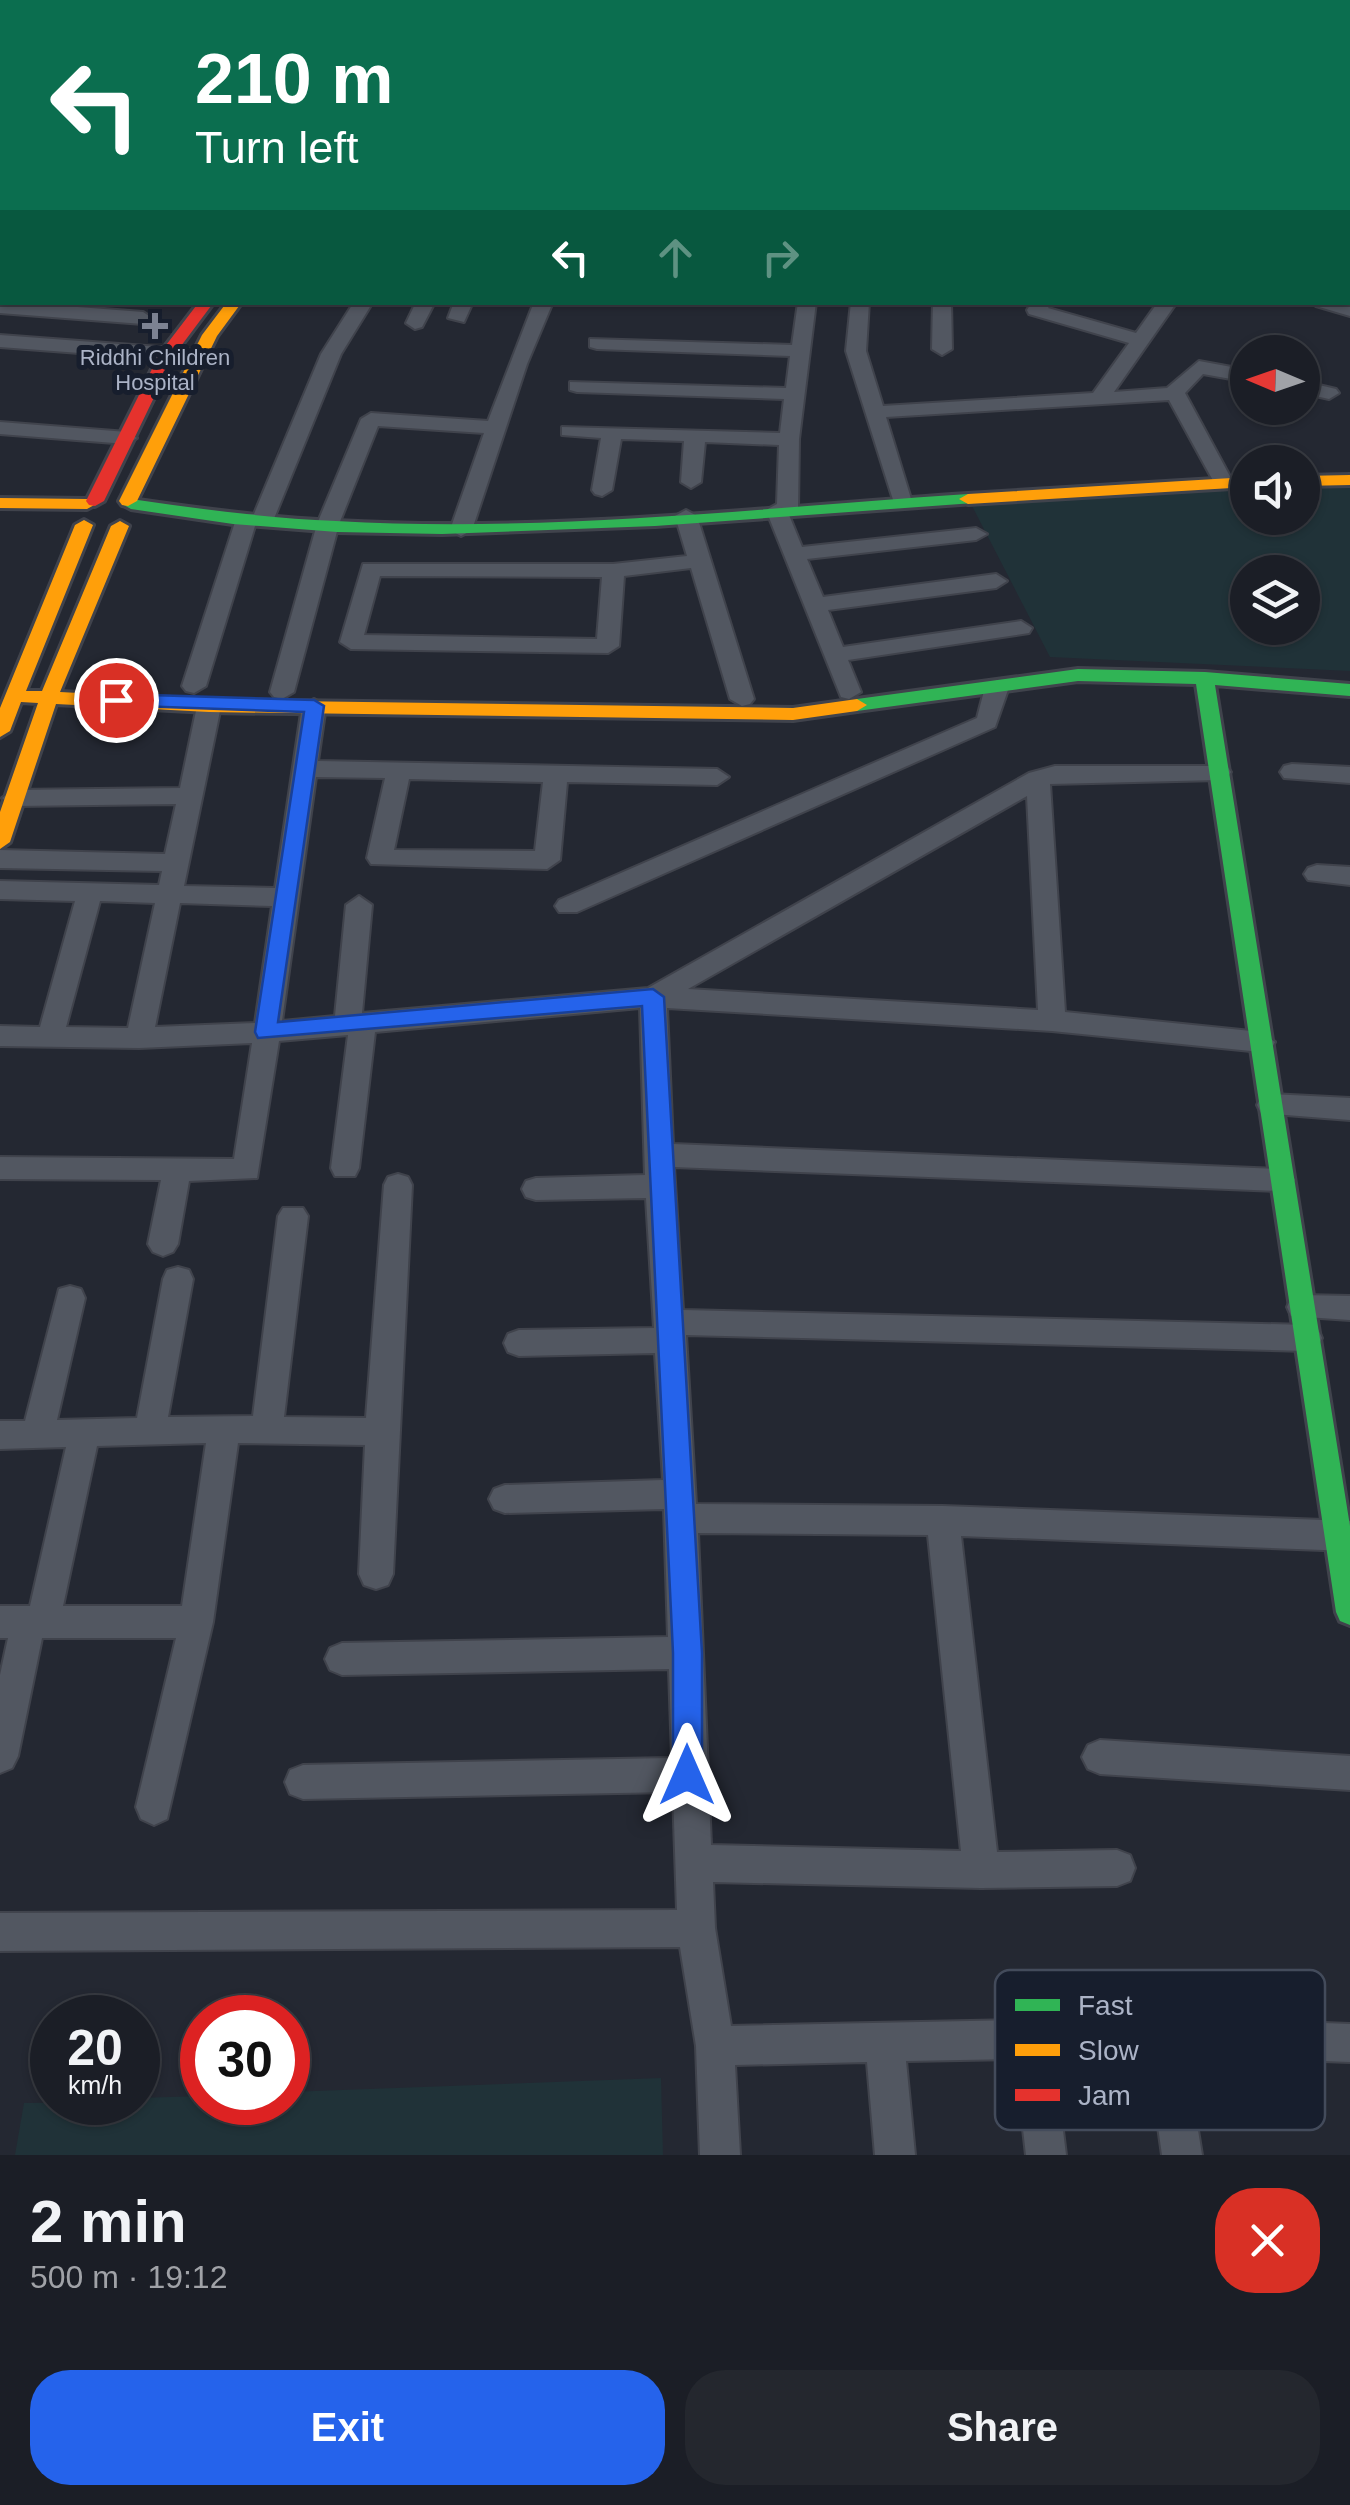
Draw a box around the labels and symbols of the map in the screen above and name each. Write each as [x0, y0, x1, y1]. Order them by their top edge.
marker: Riddhi Children Hospital [142, 313, 168, 339]
north arrow [1230, 335, 1320, 425]
place label: Riddhi Children Hospital [80, 345, 230, 395]
pin [74, 658, 159, 743]
position arrow [635, 1723, 739, 1827]
legend [995, 1970, 1325, 2130]
text: Fast [1078, 1990, 1133, 2021]
speed limit sign: 30 [180, 1995, 310, 2125]
text: Slow [1078, 2035, 1139, 2066]
text: Jam [1078, 2080, 1131, 2111]

